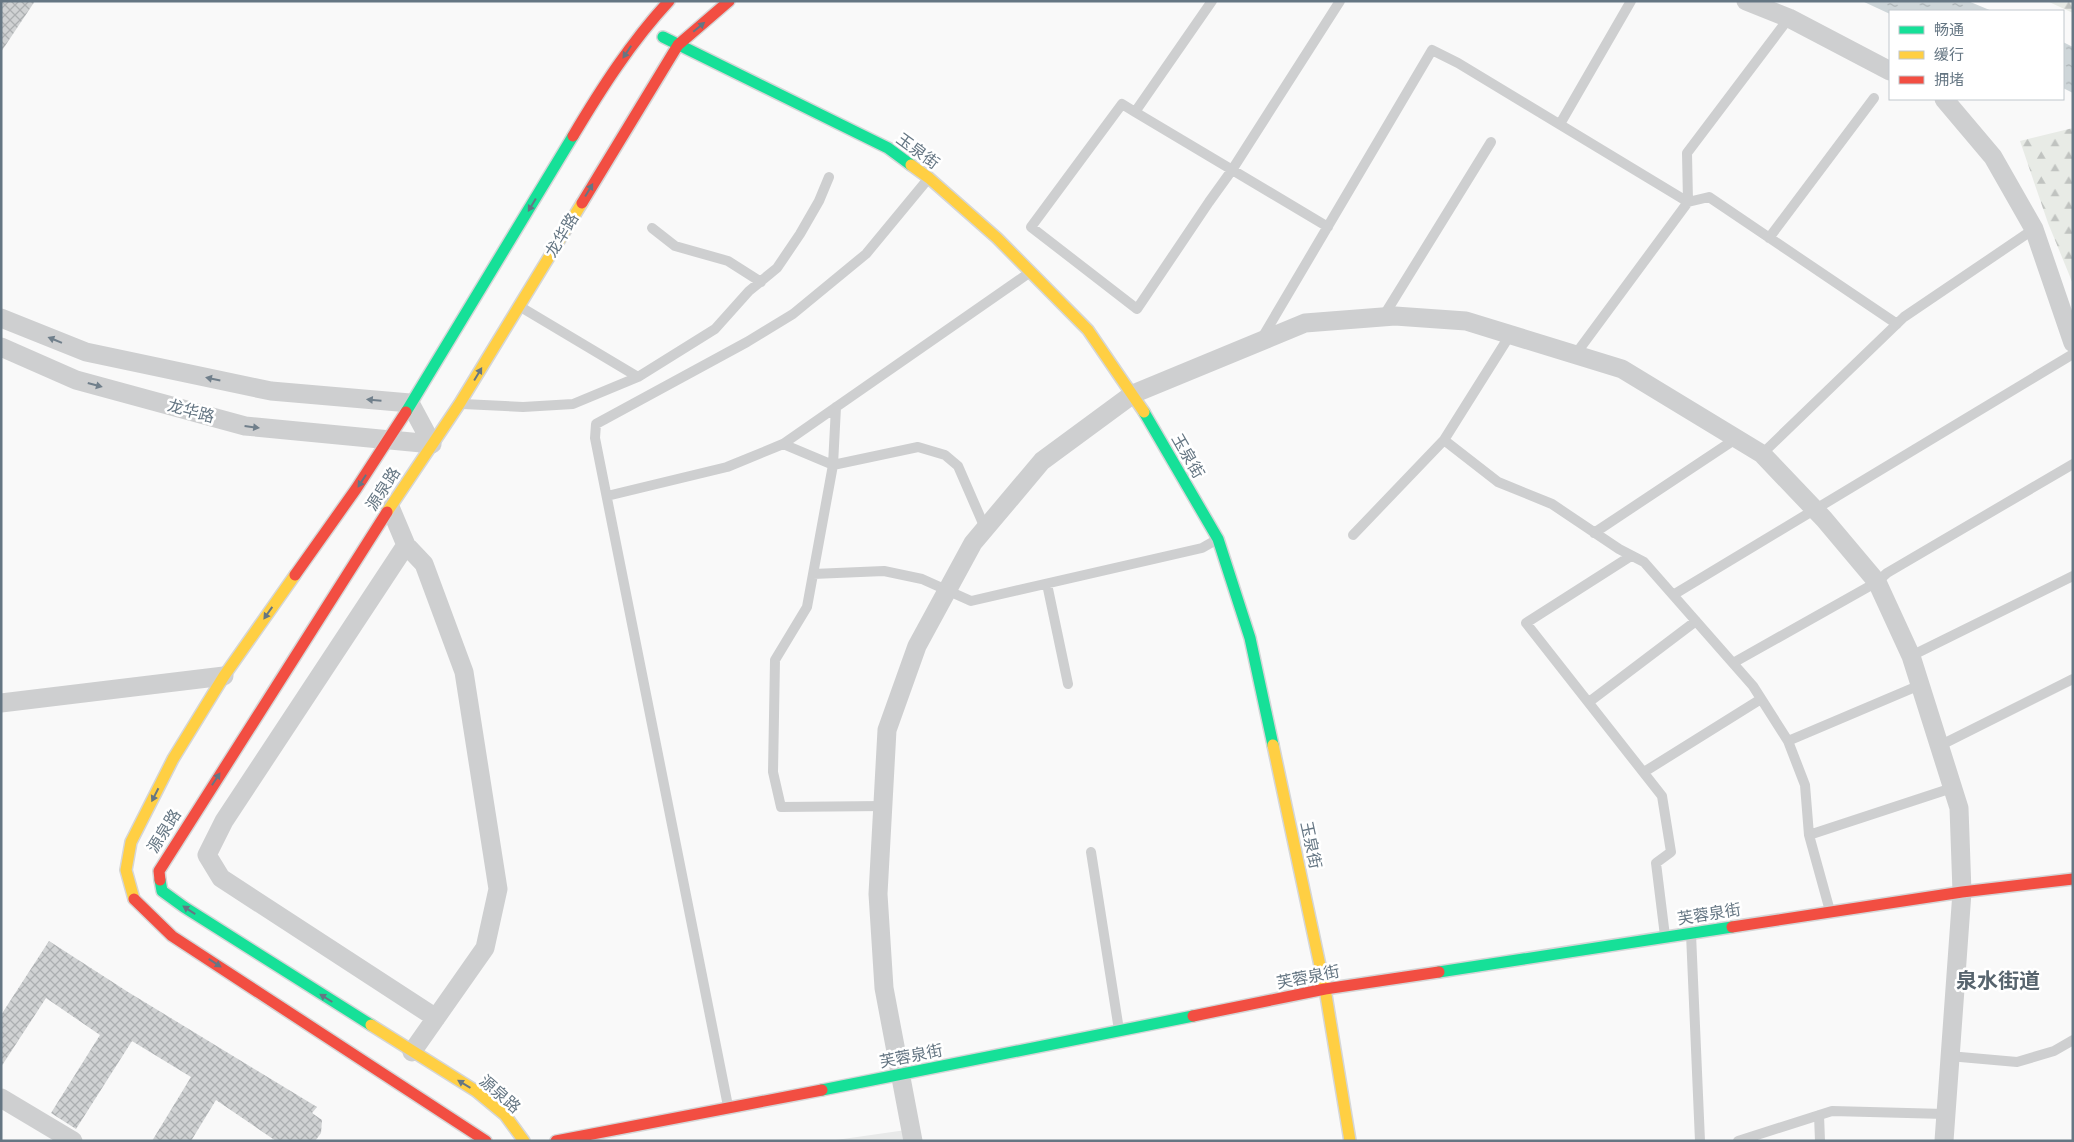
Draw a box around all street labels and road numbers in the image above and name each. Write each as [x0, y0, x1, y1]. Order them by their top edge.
street label: 玉泉街 [893, 129, 943, 173]
street label: 龙华路 [541, 210, 583, 260]
street label: 龙华路 [165, 396, 217, 426]
street label: 玉泉街 [1168, 430, 1208, 482]
street label: 源泉路 [362, 464, 404, 514]
street label: 源泉路 [143, 806, 185, 856]
street label: 玉泉街 [1297, 820, 1325, 870]
street label: 芙蓉泉街 [1676, 900, 1742, 928]
street label: 芙蓉泉街 [1275, 962, 1341, 992]
street label: 芙蓉泉街 [878, 1041, 944, 1071]
street label: 源泉路 [476, 1071, 524, 1117]

